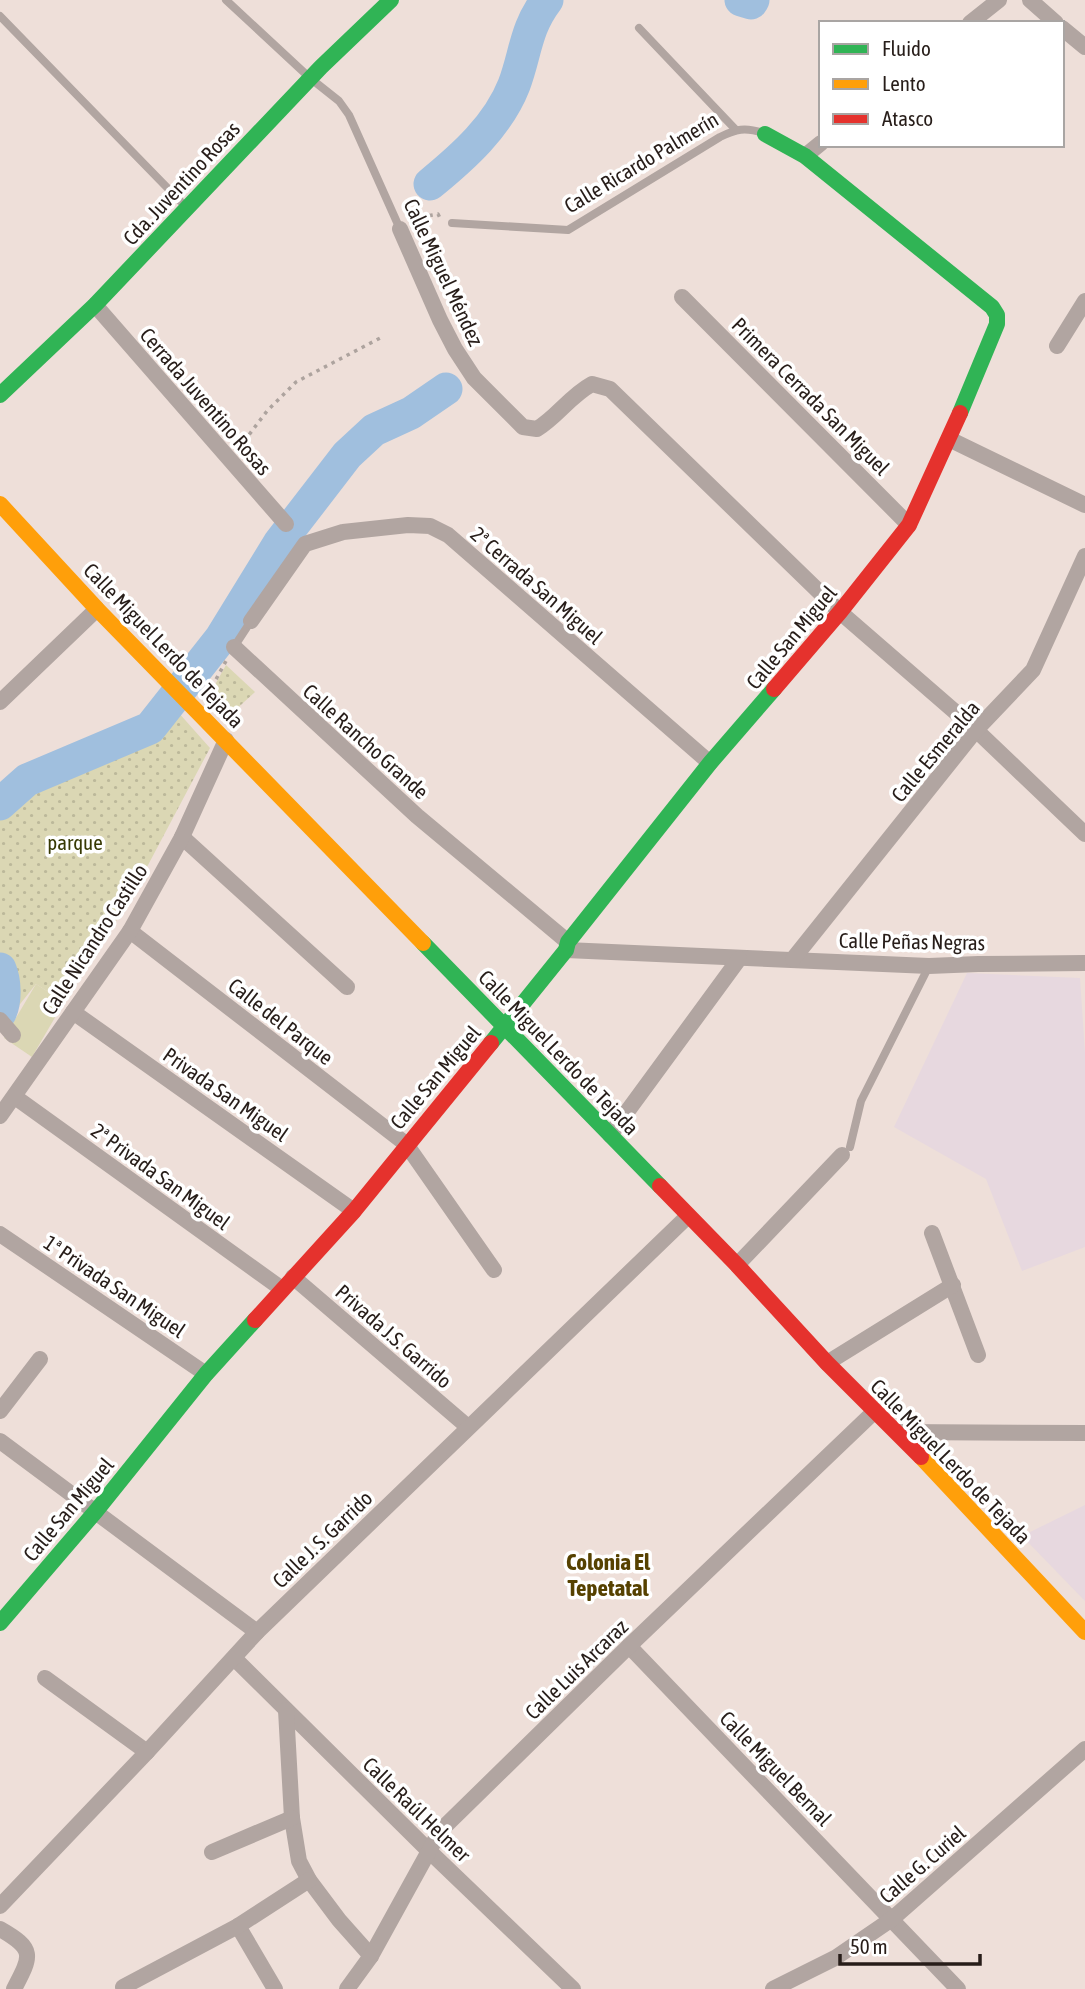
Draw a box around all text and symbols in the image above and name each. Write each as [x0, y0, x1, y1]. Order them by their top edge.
legend [819, 21, 1064, 147]
text: Fluido [882, 36, 931, 60]
text: Lento [882, 71, 926, 95]
text: Atasco [882, 106, 933, 130]
street label: Calle Ricardo Palmerín [560, 107, 722, 217]
street label: Cda. Juventino Rosas [118, 116, 244, 250]
street label: Calle Miguel Méndez [399, 195, 489, 350]
street label: Primera Cerrada San Miguel [727, 312, 895, 480]
street label: Cerrada Juventino Rosas [136, 323, 276, 479]
street label: 2ª Cerrada San Miguel [466, 521, 608, 649]
street label: Calle Miguel Lerdo de Tejada [79, 558, 249, 732]
street label: Calle San Miguel [741, 580, 841, 694]
street label: Calle Rancho Grande [299, 679, 433, 803]
street label: Calle Esmeralda [886, 696, 984, 806]
park label: parque [47, 830, 103, 854]
street label: Calle Nicandro Castillo [36, 859, 152, 1019]
street label: Calle Peñas Negras [839, 928, 985, 954]
street label: Calle Miguel Lerdo de Tejada [474, 965, 644, 1139]
street label: Calle del Parque [224, 973, 338, 1069]
street label: Calle San Miguel [385, 1020, 485, 1134]
street label: Privada San Miguel [159, 1042, 293, 1146]
street label: 2ª Privada San Miguel [87, 1118, 235, 1234]
street label: 1ª Privada San Miguel [40, 1230, 190, 1342]
street label: Privada J.S. Garrido [331, 1279, 457, 1393]
street label: Calle Miguel Lerdo de Tejada [866, 1374, 1036, 1548]
street label: Calle San Miguel [18, 1452, 118, 1566]
street label: Calle J. S. Garrido [267, 1486, 377, 1592]
district label: Colonia El Tepetatal [566, 1549, 651, 1601]
street label: Calle Luis Arcaraz [520, 1614, 633, 1724]
street label: Calle Miguel Bernal [715, 1706, 837, 1831]
street label: Calle Raúl Helmer [358, 1752, 476, 1867]
street label: Calle G. Curiel [874, 1820, 970, 1908]
scale bar [840, 1923, 980, 1967]
text: 50 m [850, 1934, 888, 1958]

